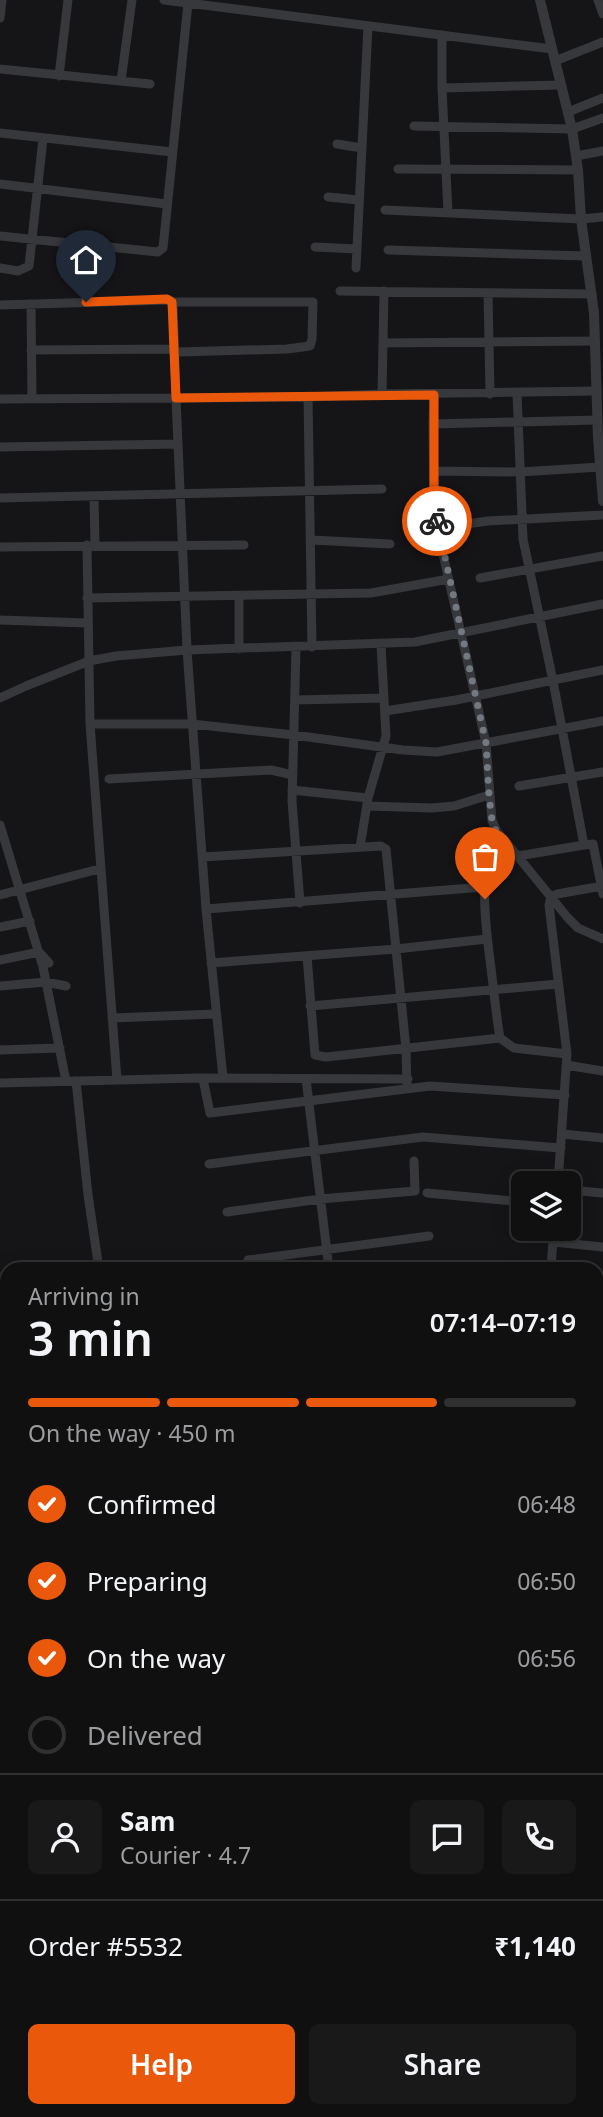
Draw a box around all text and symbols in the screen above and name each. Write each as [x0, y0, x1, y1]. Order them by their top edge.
pin [56, 230, 116, 302]
icon: home [67, 241, 105, 279]
courier [402, 486, 472, 556]
icon: bike [418, 502, 456, 540]
pin [455, 827, 515, 899]
icon: bag [466, 838, 504, 876]
map controls [511, 1171, 581, 1241]
button: layers [511, 1171, 581, 1241]
text: Arriving in [28, 1280, 140, 1312]
text: 07:14–07:19 [430, 1304, 576, 1340]
text: 3 min [28, 1307, 153, 1369]
text: On the way · 450 m [28, 1417, 235, 1449]
icon: check [28, 1485, 66, 1523]
text: Confirmed [87, 1486, 217, 1522]
text: 06:48 [517, 1488, 576, 1520]
icon: check [28, 1562, 66, 1600]
text: Preparing [87, 1563, 208, 1599]
text: 06:50 [517, 1565, 576, 1597]
icon: check [28, 1639, 66, 1677]
text: On the way [87, 1640, 225, 1676]
text: 06:56 [517, 1642, 576, 1674]
text: Delivered [87, 1717, 203, 1753]
button: person [28, 1800, 102, 1874]
button: chat [410, 1800, 484, 1874]
button: phone [502, 1800, 576, 1874]
text: Sam [120, 1803, 175, 1839]
text: Courier · 4.7 [120, 1839, 251, 1871]
text: Order #5532 [28, 1928, 183, 1964]
text: ₹1,140 [494, 1928, 576, 1964]
button: Help [28, 2024, 295, 2104]
button: Share [309, 2024, 576, 2104]

